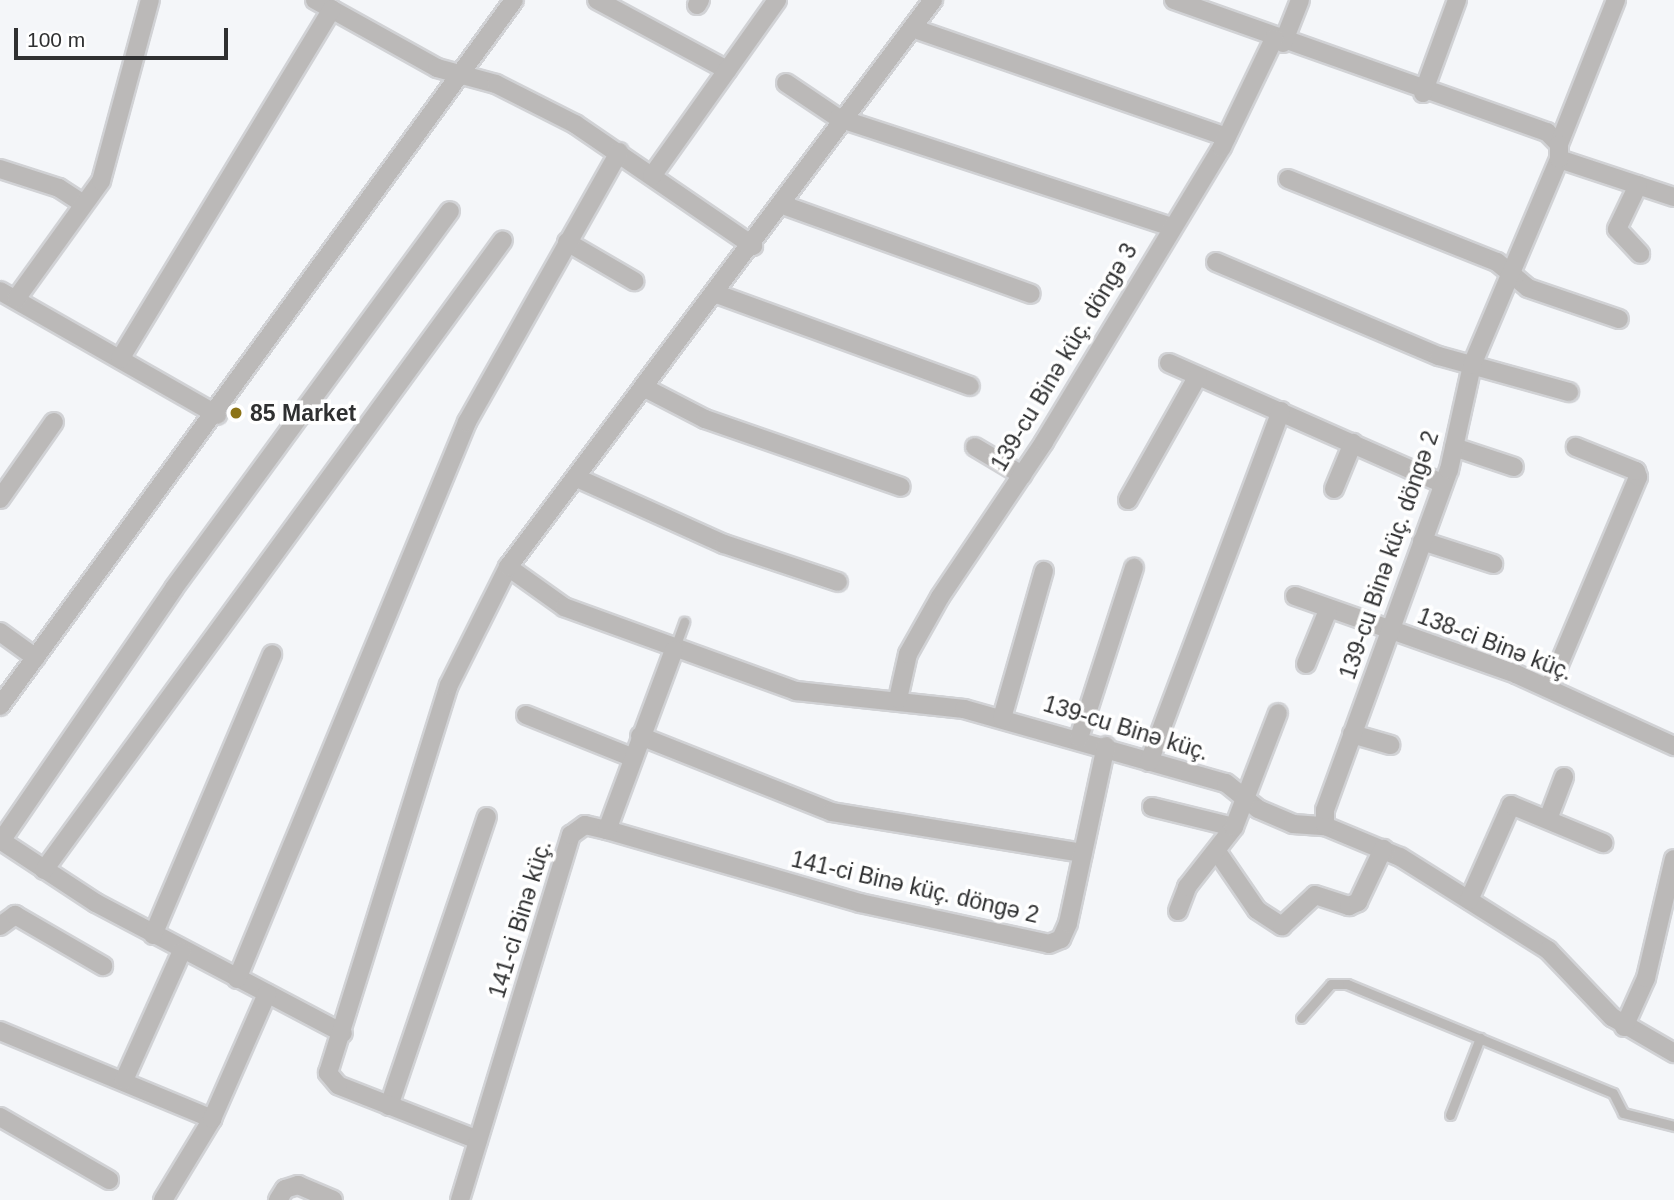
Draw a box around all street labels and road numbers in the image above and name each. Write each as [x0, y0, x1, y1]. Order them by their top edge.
street label: 139-cu Binə küç. döngə 3 [985, 238, 1143, 476]
street label: 139-cu Binə küç. döngə 2 [1333, 427, 1445, 683]
street label: 138-ci Binə küç. [1414, 602, 1576, 686]
street label: 139-cu Binə küç. [1040, 690, 1212, 766]
street label: 141-ci Binə küç. [483, 837, 557, 1001]
street label: 141-ci Binə küç. döngə 2 [789, 845, 1041, 929]

